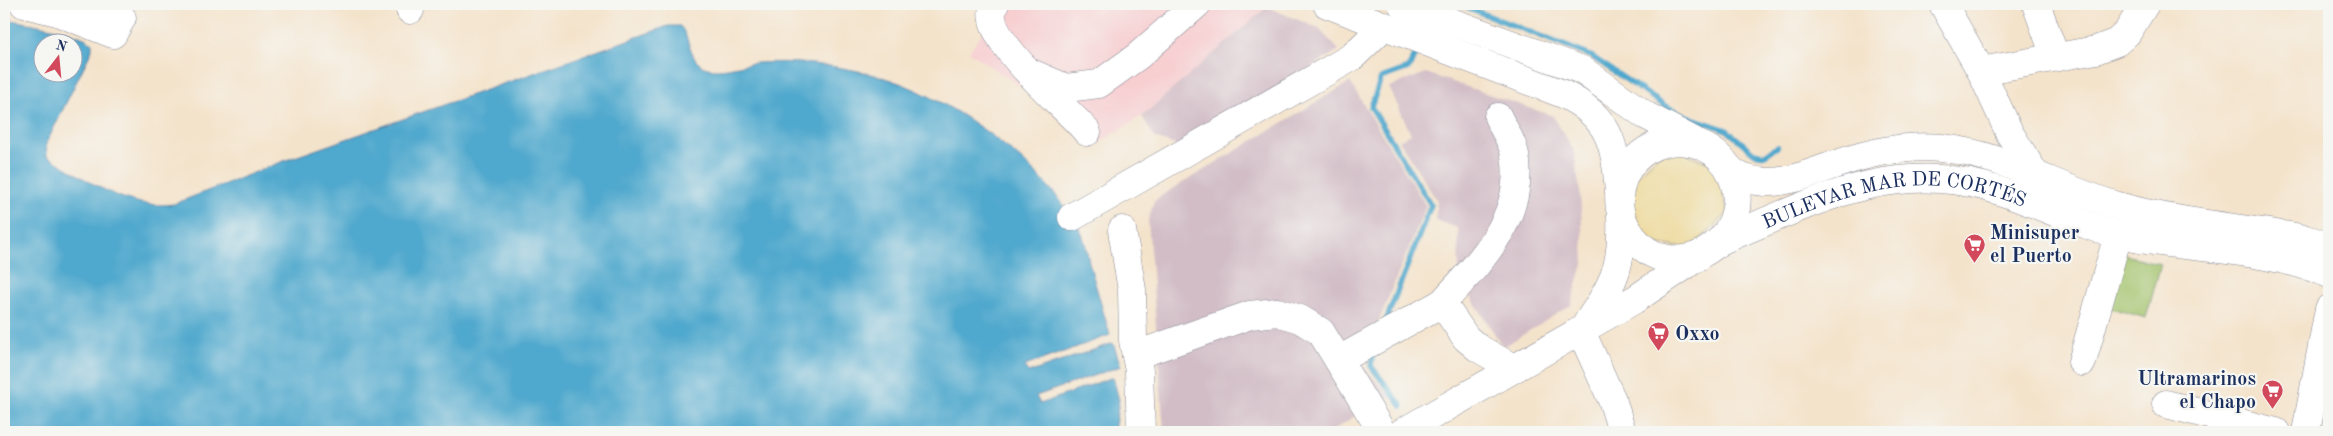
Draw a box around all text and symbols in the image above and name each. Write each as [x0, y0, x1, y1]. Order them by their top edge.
north arrow [32, 32, 82, 82]
text: N [54, 38, 69, 55]
street label: BULEVAR MAR DE CORTÉS [1760, 170, 2029, 234]
place label: Minisuper el Puerto [1990, 224, 2080, 267]
supermarket icon: Minisuper el Puerto [1962, 232, 1986, 263]
supermarket icon: Oxxo [1647, 321, 1671, 352]
place label: Oxxo [1675, 325, 1719, 345]
place label: Ultramarinos el Chapo [2137, 370, 2256, 413]
supermarket icon: Ultramarinos el Chapo [2260, 378, 2284, 409]

